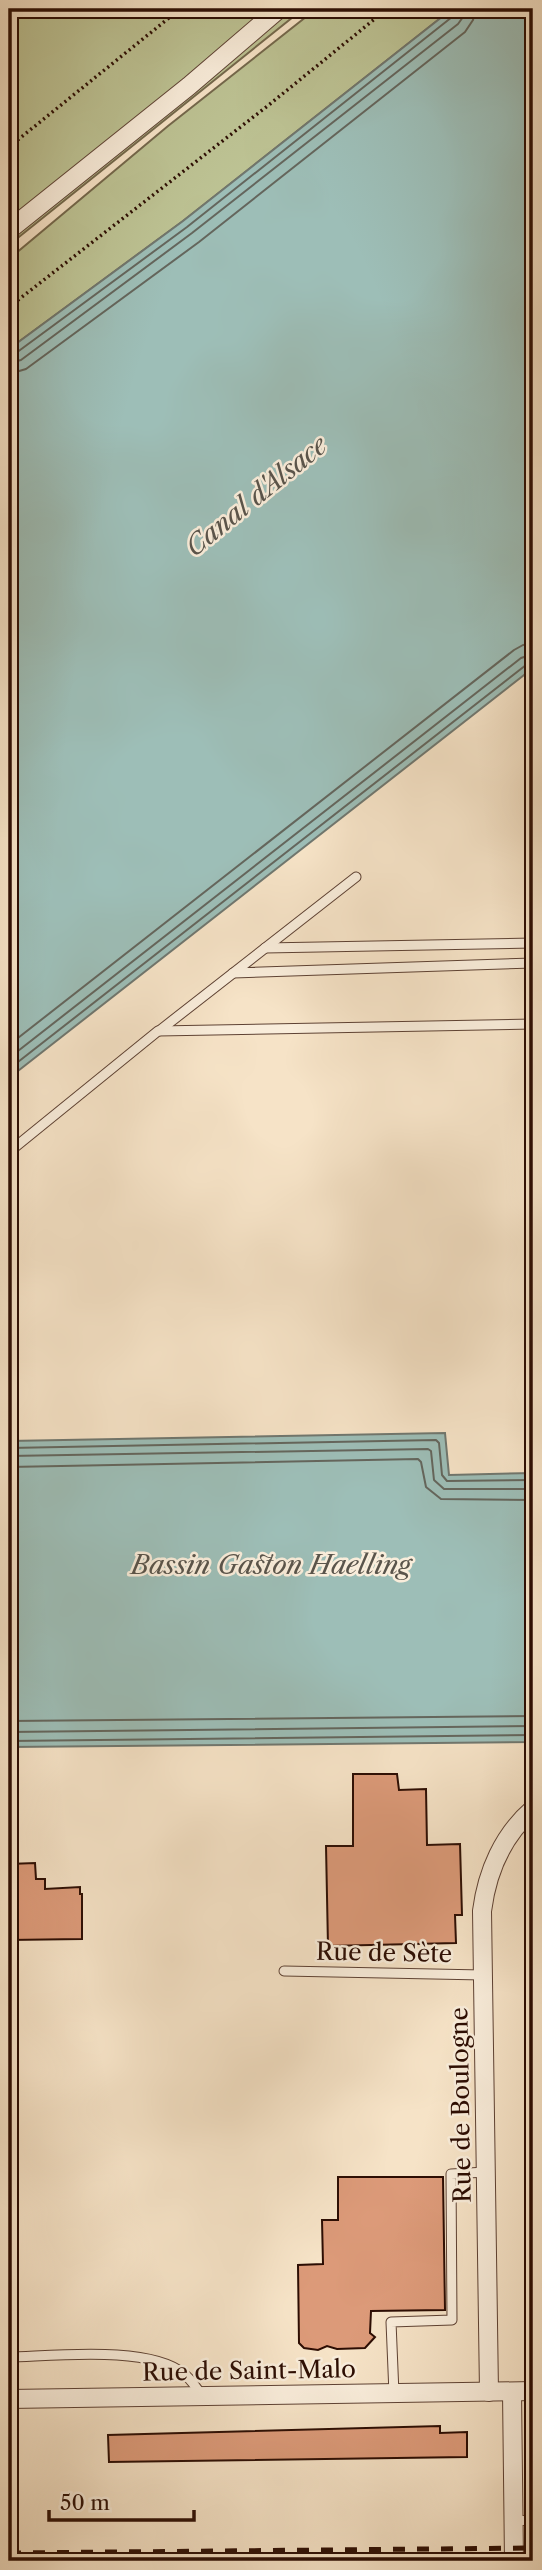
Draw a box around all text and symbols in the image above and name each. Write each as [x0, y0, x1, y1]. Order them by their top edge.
water label: Canal d'Alsace [179, 428, 334, 563]
water label: Bassin Gaston Haelling [129, 1549, 414, 1581]
street label: Rue de Sète [316, 1937, 452, 1968]
street label: Rue de Boulogne [444, 2007, 477, 2203]
street label: Rue de Saint-Malo [142, 2354, 356, 2387]
scale bar [49, 2479, 194, 2523]
text: 50 m [60, 2490, 110, 2515]

